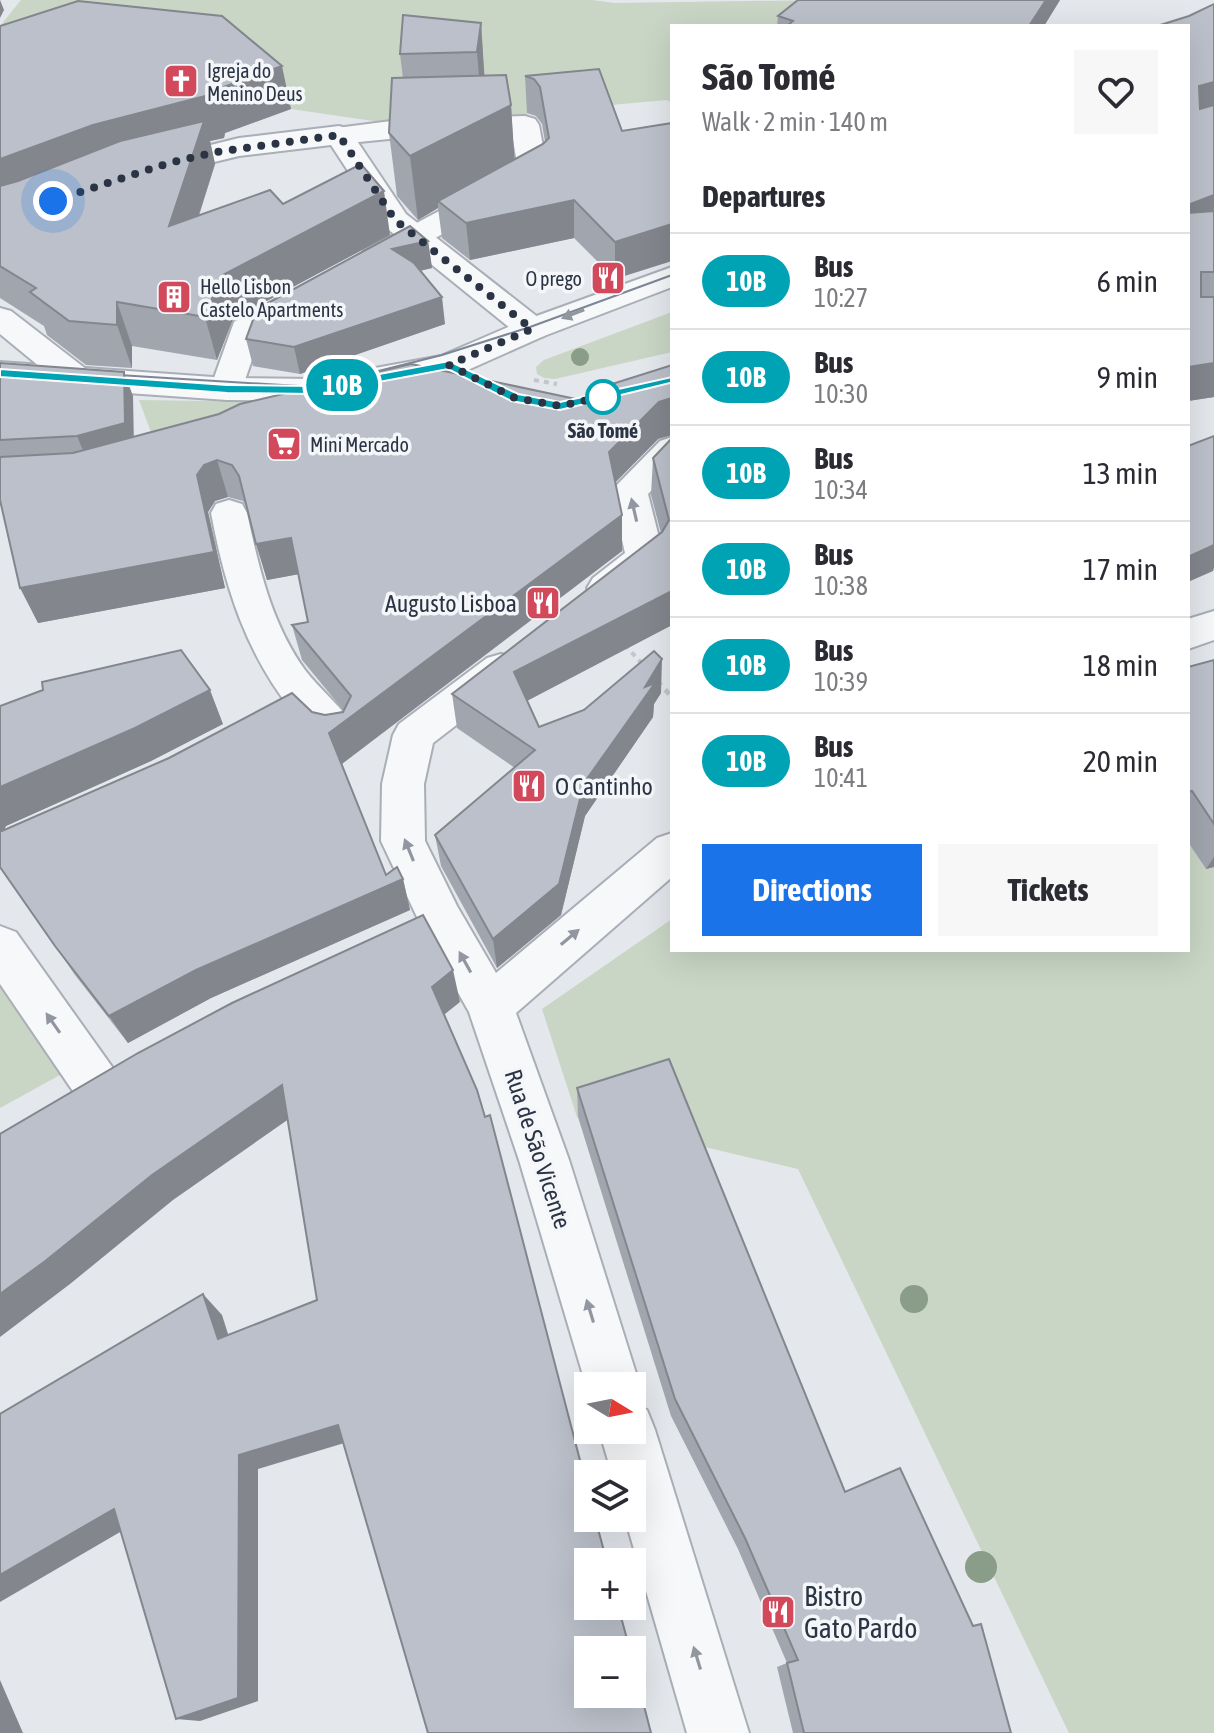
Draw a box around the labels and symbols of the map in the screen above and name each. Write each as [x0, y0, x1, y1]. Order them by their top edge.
place label: Igreja do Menino Deus [207, 59, 303, 105]
church icon: Igreja do Menino Deus [162, 62, 200, 100]
your location [33, 181, 73, 221]
restaurant icon: O prego [589, 259, 627, 297]
place label: O prego [526, 267, 582, 290]
place label: Hello Lisbon Castelo Apartments [200, 275, 343, 321]
building icon: Hello Lisbon Castelo Apartments [155, 278, 193, 316]
one-way arrow [561, 308, 585, 321]
line badge: 10B [296, 359, 388, 411]
marker: São Tomé [586, 380, 620, 414]
place label: São Tomé [568, 419, 638, 442]
supermarket icon: Mini Mercado [265, 425, 303, 463]
place label: Mini Mercado [310, 433, 409, 456]
one-way arrow [627, 498, 640, 523]
restaurant icon: Augusto Lisboa [524, 584, 562, 622]
place label: Augusto Lisboa [385, 590, 517, 617]
restaurant icon: O Cantinho [510, 767, 548, 805]
place label: O Cantinho [555, 773, 653, 800]
one-way arrow [402, 838, 415, 862]
one-way arrow [561, 929, 580, 947]
one-way arrow [458, 951, 472, 973]
one-way arrow [46, 1012, 61, 1033]
street label: Rua de São Vicente [500, 1066, 576, 1232]
one-way arrow [583, 1299, 596, 1323]
north arrow [574, 1372, 646, 1444]
place label: Bistro Gato Pardo [804, 1580, 918, 1644]
restaurant icon: Bistro Gato Pardo [759, 1593, 797, 1631]
one-way arrow [690, 1646, 703, 1670]

